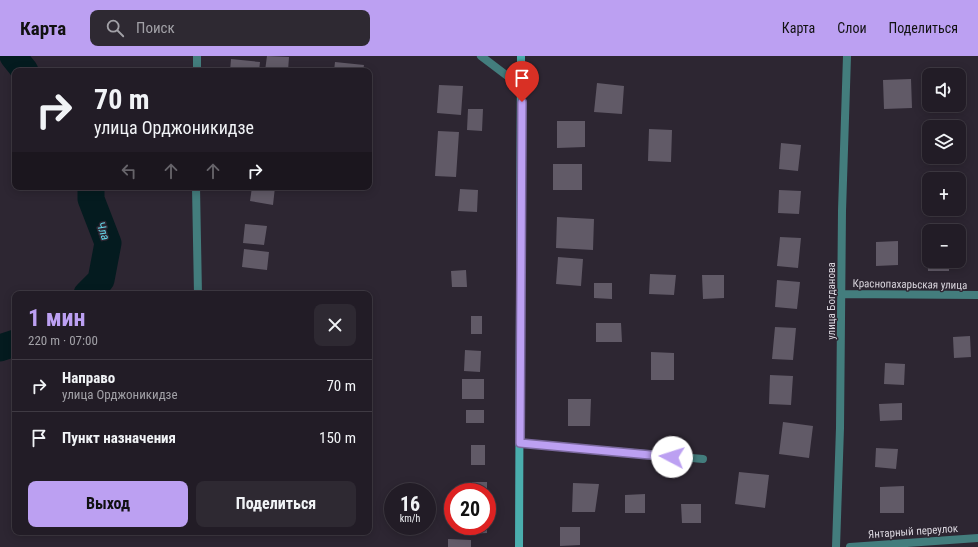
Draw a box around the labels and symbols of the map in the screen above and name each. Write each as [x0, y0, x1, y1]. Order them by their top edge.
pin [505, 61, 539, 102]
water label: Чла [93, 220, 113, 242]
street label: улица Богданова [825, 262, 838, 340]
street label: Краснопахарьская улица [853, 277, 967, 292]
position arrow [651, 436, 693, 478]
speed limit sign: 20 [444, 483, 496, 535]
street label: Янтарный переулок [868, 522, 959, 541]

